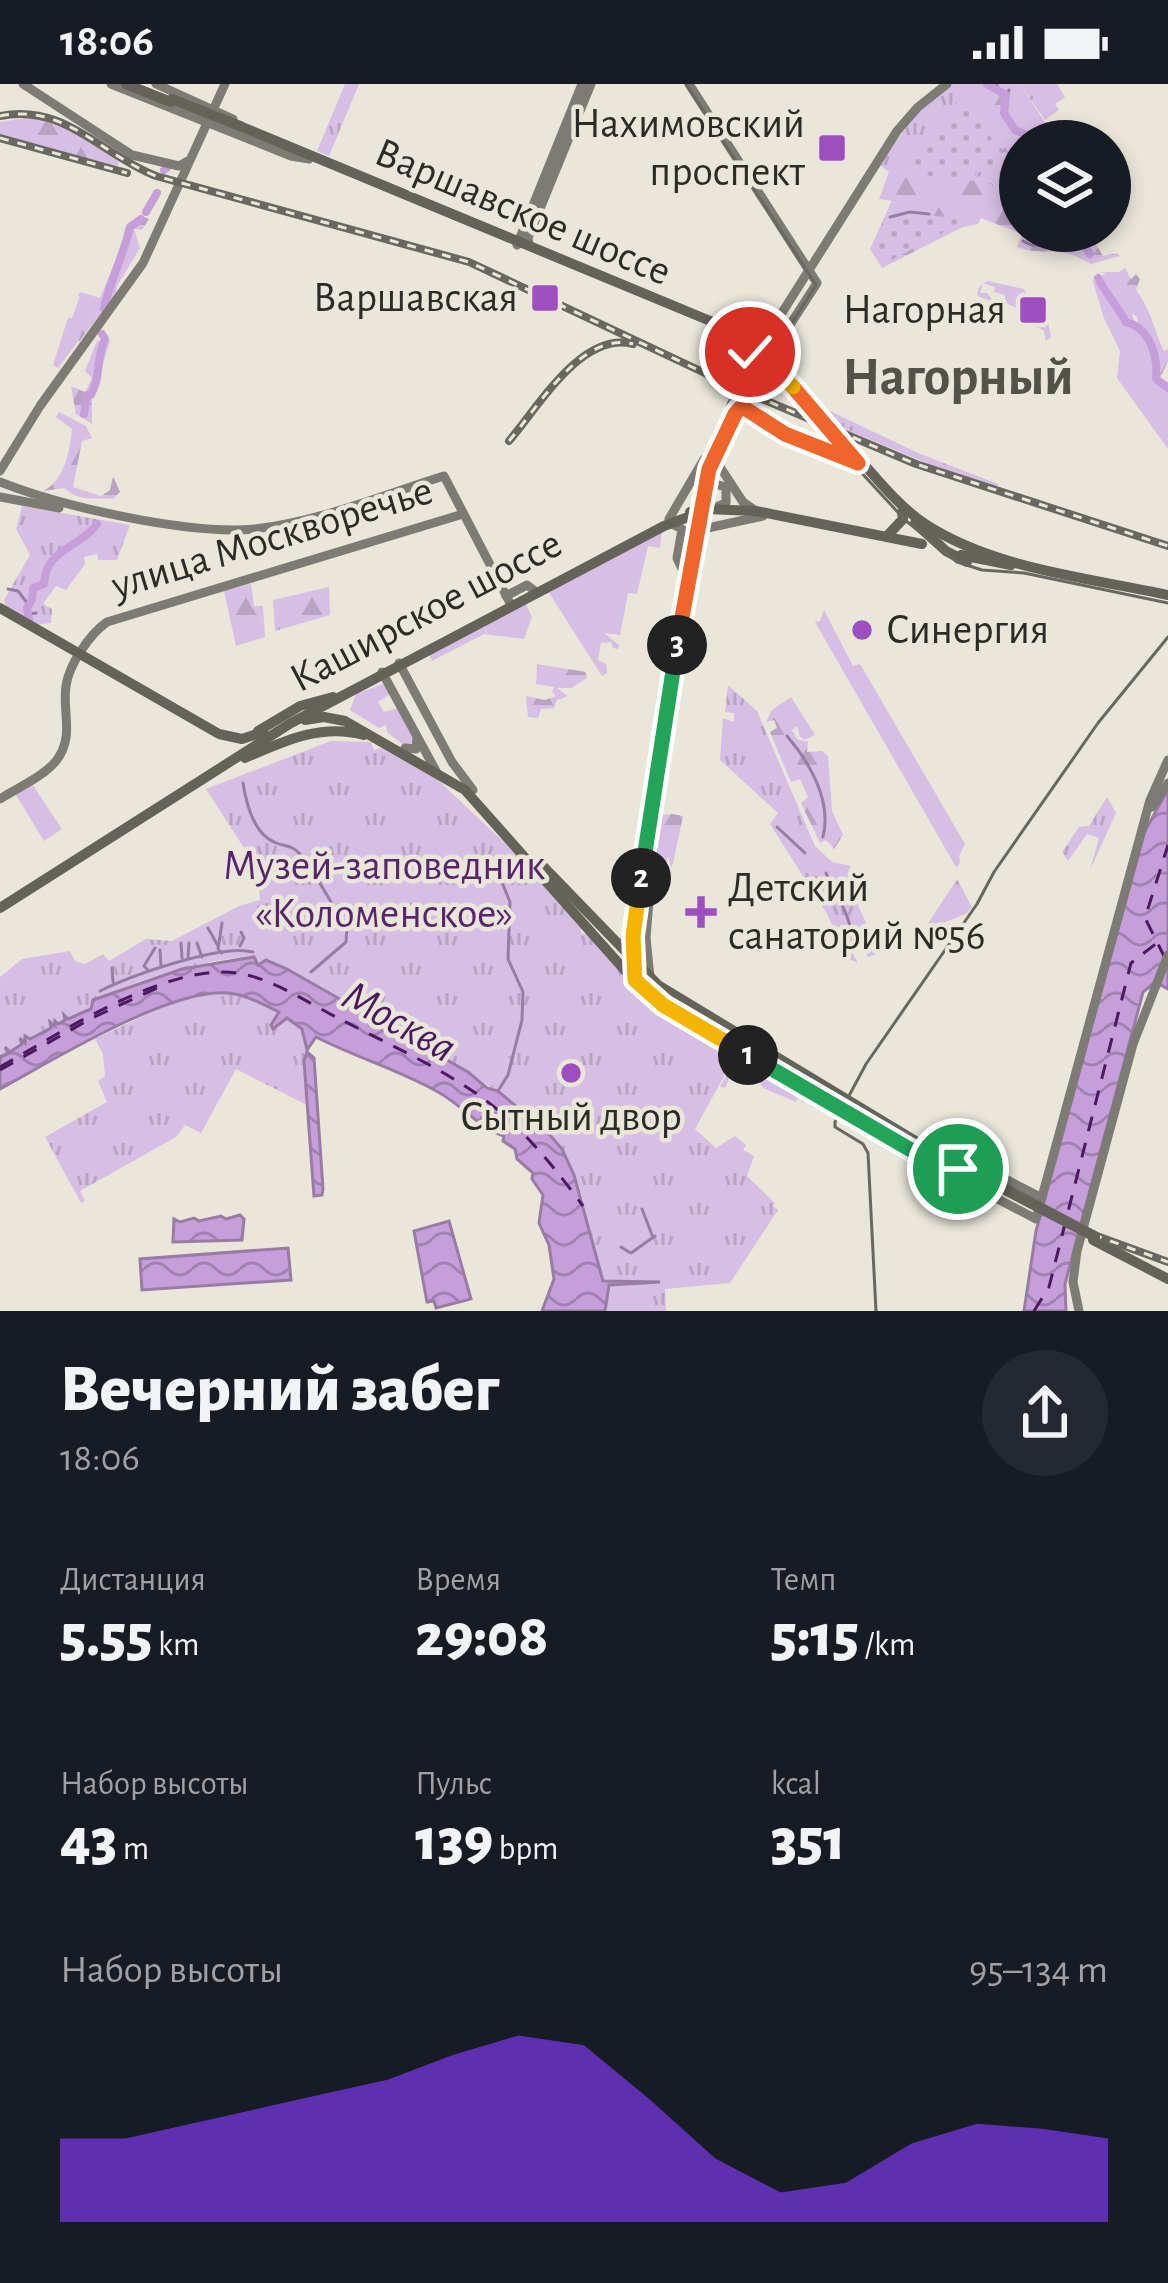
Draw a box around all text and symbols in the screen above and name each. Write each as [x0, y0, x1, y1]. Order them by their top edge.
text: 18:06 [60, 19, 154, 64]
place label: Нахимовский проспект [571, 103, 806, 193]
map controls [999, 120, 1131, 252]
button: layers [999, 120, 1131, 252]
street label: Варшавское шоссе [369, 131, 677, 293]
marker: Нахимовский проспект [816, 132, 848, 164]
place label: Варшавская [313, 277, 518, 319]
marker: Варшавская [529, 282, 561, 314]
place label: Нагорная [843, 289, 1006, 331]
marker: Нагорная [1017, 294, 1049, 326]
pin [699, 301, 801, 403]
icon: check [717, 319, 783, 385]
district label: Нагорный [842, 351, 1074, 405]
street label: улица Москворечье [106, 469, 438, 607]
street label: Каширское шоссе [283, 522, 569, 700]
place label: Синергия [886, 609, 1049, 651]
pin: 3 [647, 615, 707, 675]
marker: Синергия [849, 617, 875, 643]
text: 3 [670, 628, 684, 661]
park label: Музей-заповедник «Коломенское» [223, 845, 545, 935]
pin: 2 [611, 848, 671, 908]
text: 2 [633, 861, 649, 894]
place label: Детский санаторий №56 [728, 867, 985, 957]
marker: Детский санаторий №56 [685, 896, 717, 928]
water label: Москва [335, 973, 463, 1071]
pin: 1 [718, 1025, 778, 1085]
text: 1 [742, 1038, 754, 1071]
marker: Сытный двор [558, 1060, 584, 1086]
place label: Сытный двор [460, 1096, 682, 1138]
pin [907, 1118, 1009, 1220]
icon: arrive [925, 1136, 991, 1202]
button: share [982, 1350, 1108, 1476]
text: Вечерний забег [60, 1357, 500, 1423]
text: 18:06 [60, 1439, 140, 1478]
text: Дистанция [60, 1564, 206, 1597]
text: Время [415, 1564, 501, 1597]
text: Темп [771, 1564, 836, 1597]
text: 5.55 [60, 1607, 153, 1667]
text: 29:08 [415, 1607, 548, 1667]
text: 5:15 [771, 1607, 859, 1667]
text: km [153, 1629, 199, 1662]
text: /km [859, 1629, 915, 1662]
text: Набор высоты [60, 1768, 249, 1801]
text: Пульс [415, 1768, 492, 1801]
text: kcal [771, 1768, 821, 1801]
text: 43 [60, 1811, 117, 1871]
text: 139 [415, 1811, 493, 1871]
text: 351 [771, 1811, 845, 1871]
text: m [117, 1833, 149, 1866]
text: bpm [493, 1833, 558, 1866]
text: Набор высоты [60, 1951, 283, 1990]
text: 95–134 m [969, 1951, 1108, 1990]

